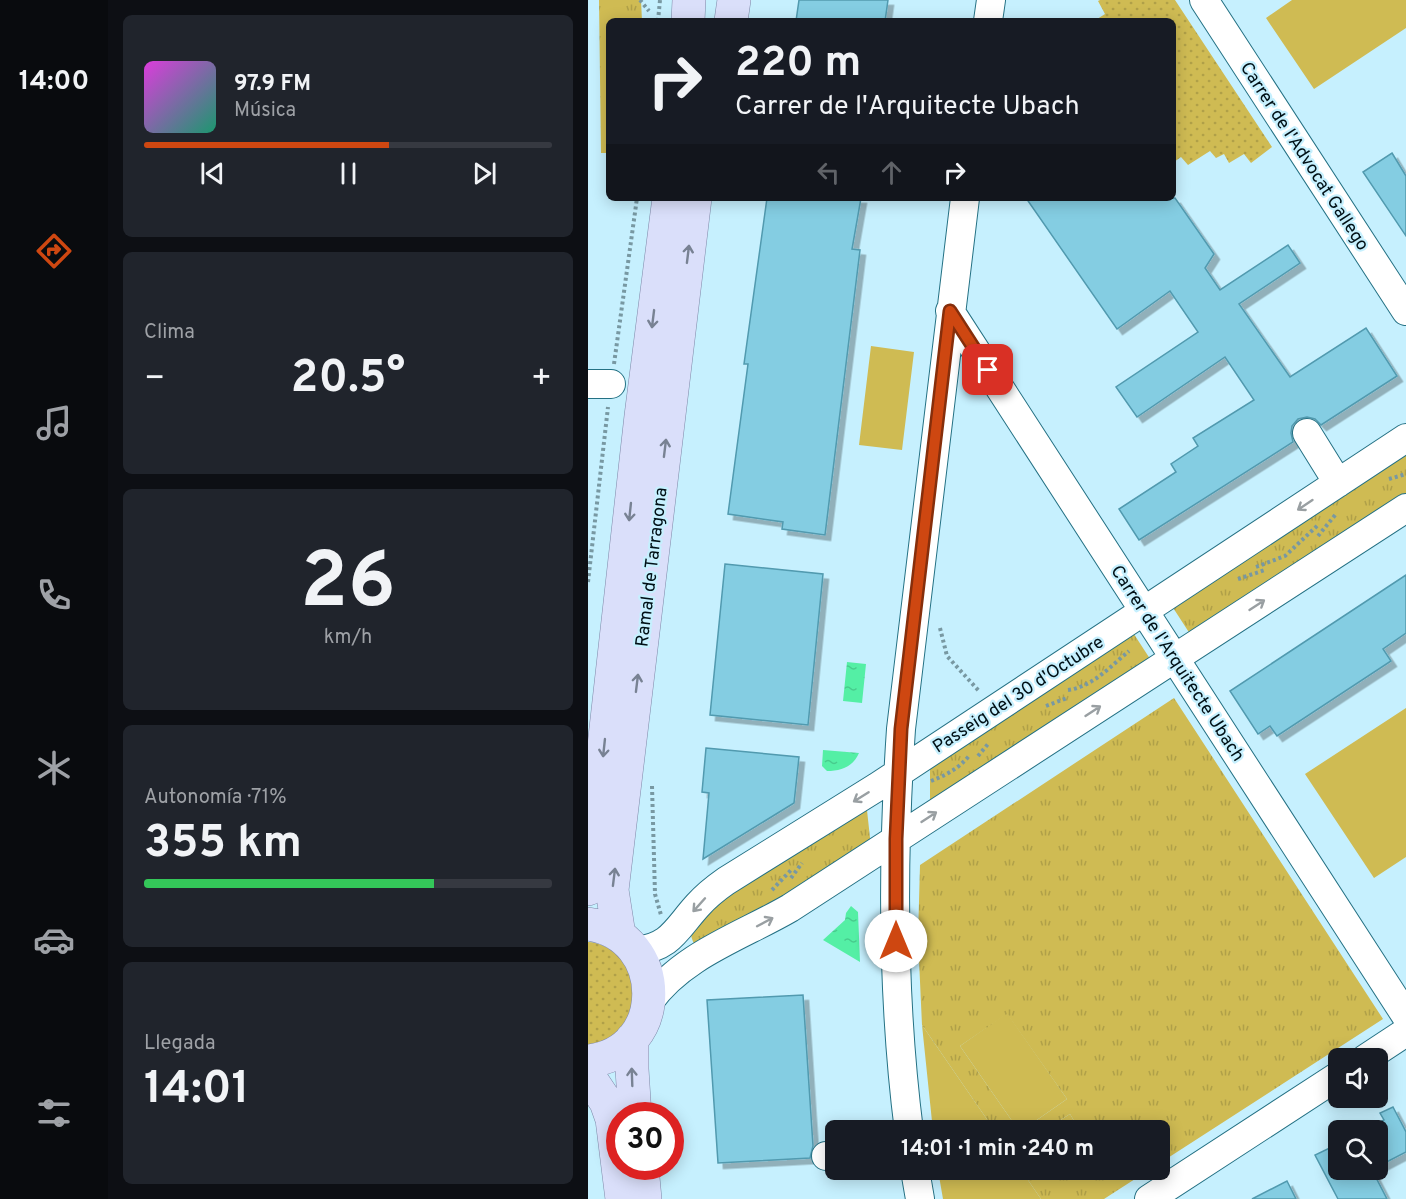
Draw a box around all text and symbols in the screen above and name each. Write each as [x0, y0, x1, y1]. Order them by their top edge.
text: 220 m [735, 38, 861, 91]
icon: right [636, 42, 714, 120]
street label: Carrer de l'Advocat Gallego [1234, 58, 1373, 256]
text: 14:00 [19, 65, 89, 99]
text: 97.9 FM [234, 71, 311, 98]
text: Carrer de l'Arquitecte Ubach [735, 90, 1080, 124]
text: Música [234, 98, 296, 124]
icon: left [812, 156, 845, 189]
icon: ahead [875, 156, 908, 189]
icon: right [938, 156, 971, 189]
icon: previous [196, 157, 229, 190]
icon: pause [332, 157, 365, 190]
icon: next [468, 157, 501, 190]
icon: directions [33, 230, 75, 272]
one-way arrow [683, 245, 694, 265]
one-way arrow [647, 308, 658, 328]
text: Clima [144, 320, 195, 346]
pin [962, 344, 1013, 395]
text: 20.5° [291, 351, 405, 408]
icon: arrive [971, 353, 1004, 386]
text: − [144, 359, 165, 401]
text: + [531, 359, 552, 401]
icon: music [33, 402, 75, 444]
one-way arrow [659, 439, 670, 458]
street label: Ramal de Tarragona [631, 486, 674, 648]
one-way arrow [1297, 500, 1314, 512]
one-way arrow [624, 502, 635, 522]
text: 26 [300, 536, 396, 635]
street label: Carrer de l'Arquitecte Ubach [1105, 561, 1249, 766]
icon: phone [33, 574, 75, 616]
one-way arrow [1248, 599, 1264, 611]
text: km/h [324, 625, 372, 651]
street label: Passeig del 30 d'Octubre [929, 631, 1109, 759]
one-way arrow [631, 674, 642, 694]
one-way arrow [1084, 705, 1101, 717]
one-way arrow [599, 737, 610, 757]
icon: climate [33, 747, 75, 789]
text: Autonomía · 71% [144, 785, 287, 811]
one-way arrow [853, 792, 870, 804]
one-way arrow [921, 811, 937, 823]
text: 355 km [144, 816, 302, 873]
one-way arrow [609, 868, 620, 887]
one-way arrow [692, 897, 706, 912]
position arrow [864, 909, 928, 973]
one-way arrow [756, 916, 773, 928]
icon: car [33, 919, 75, 961]
text: Llegada [144, 1031, 216, 1057]
map controls [1328, 1048, 1388, 1180]
button: sound [1328, 1048, 1388, 1108]
text: 14:01 [144, 1062, 249, 1119]
one-way arrow [627, 1068, 638, 1088]
icon: filters [33, 1092, 75, 1134]
speed limit sign: 30 [606, 1102, 684, 1180]
button: search [1328, 1120, 1388, 1180]
text: 14:01 · 1 min · 240 m [901, 1136, 1094, 1163]

